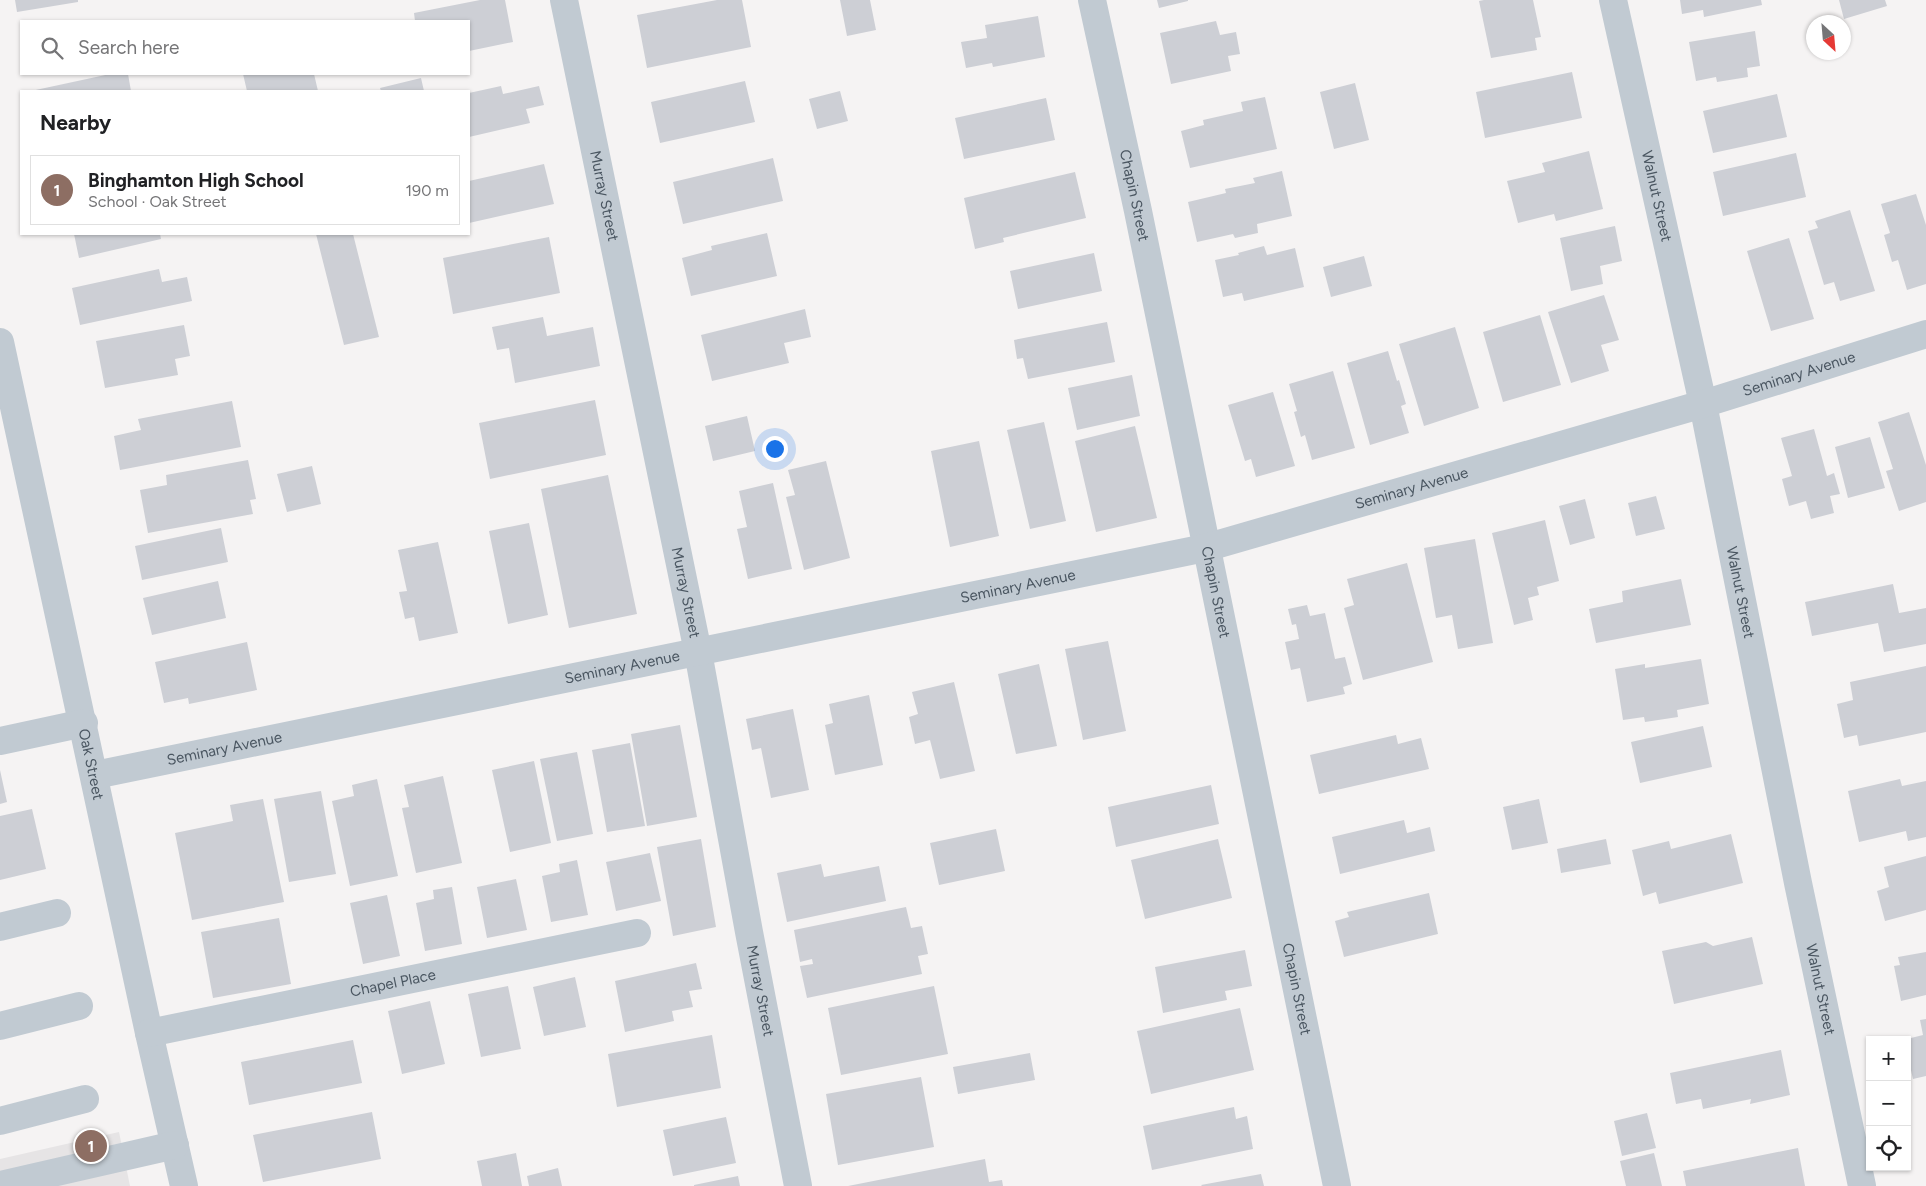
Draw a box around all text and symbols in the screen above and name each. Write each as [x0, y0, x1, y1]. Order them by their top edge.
north arrow [1806, 15, 1851, 60]
search box [20, 20, 470, 75]
icon: search [38, 34, 66, 62]
text: Search here [78, 36, 180, 59]
text: Nearby [40, 110, 111, 135]
street label: Chapin Street [1116, 148, 1153, 243]
street label: Murray Street [586, 149, 622, 243]
street label: Walnut Street [1638, 149, 1676, 244]
text: Binghamton High School [88, 169, 304, 192]
text: 1 [54, 181, 60, 200]
text: 190 m [406, 181, 449, 200]
text: School · Oak Street [88, 192, 227, 211]
street label: Seminary Avenue [1740, 348, 1858, 400]
your location [762, 436, 788, 462]
street label: Seminary Avenue [1353, 463, 1470, 513]
street label: Chapin Street [1198, 545, 1234, 640]
street label: Walnut Street [1723, 545, 1758, 640]
street label: Murray Street [668, 546, 704, 640]
street label: Seminary Avenue [959, 566, 1077, 607]
street label: Seminary Avenue [563, 647, 681, 688]
street label: Oak Street [75, 727, 108, 802]
street label: Seminary Avenue [165, 728, 284, 769]
street label: Chapin Street [1279, 941, 1315, 1037]
street label: Walnut Street [1802, 942, 1839, 1037]
street label: Murray Street [743, 944, 778, 1038]
street label: Chapel Place [349, 965, 437, 1001]
map controls [1866, 1036, 1911, 1171]
button: + [1866, 1036, 1911, 1081]
button: − [1866, 1081, 1911, 1126]
button: locate [1866, 1126, 1911, 1171]
pin: 1 [75, 1127, 107, 1165]

